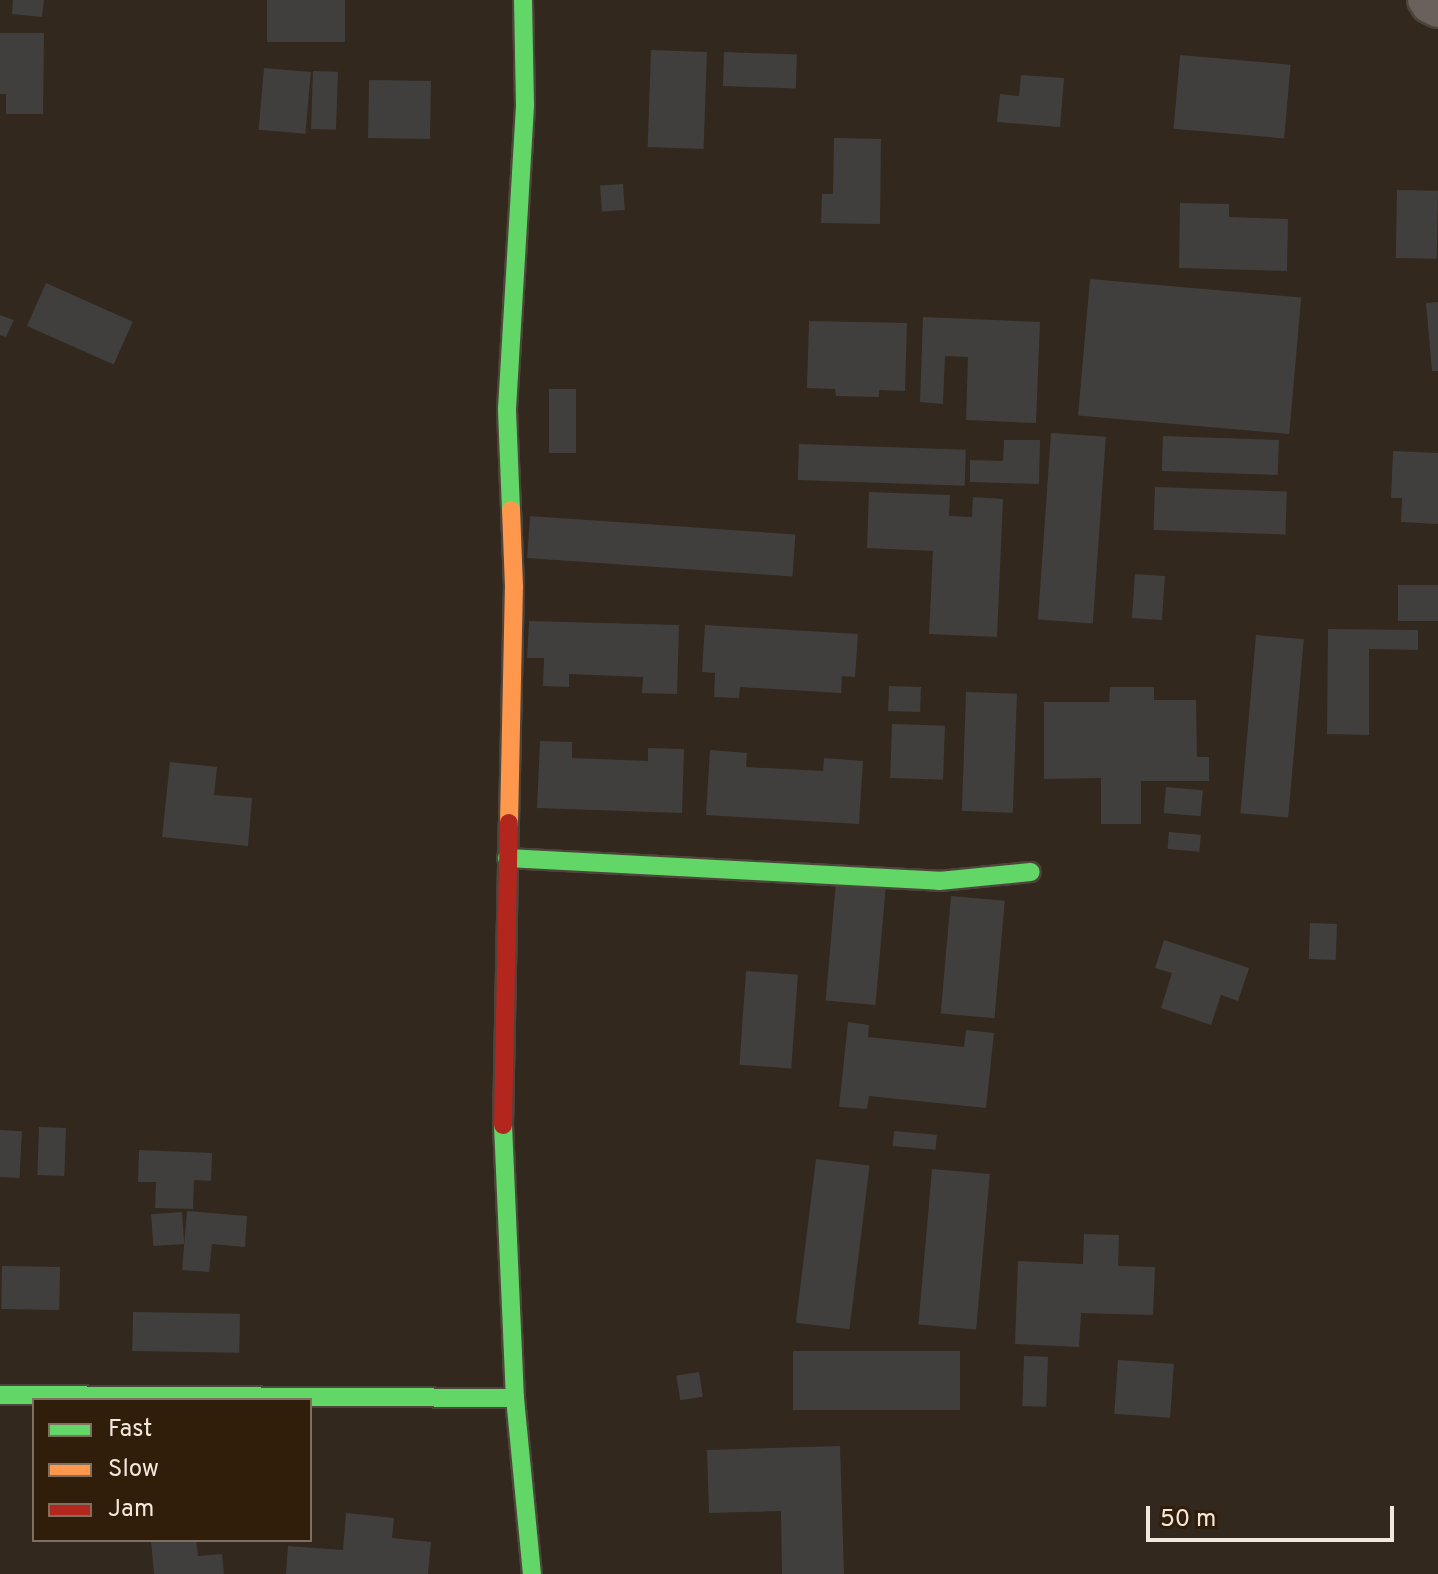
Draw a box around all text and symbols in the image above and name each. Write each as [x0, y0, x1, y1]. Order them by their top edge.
legend [32, 1398, 312, 1542]
text: Fast [108, 1415, 152, 1445]
text: Slow [108, 1455, 159, 1485]
scale bar [1150, 1490, 1398, 1540]
text: Jam [108, 1495, 154, 1525]
text: 50 m [1160, 1505, 1216, 1535]

